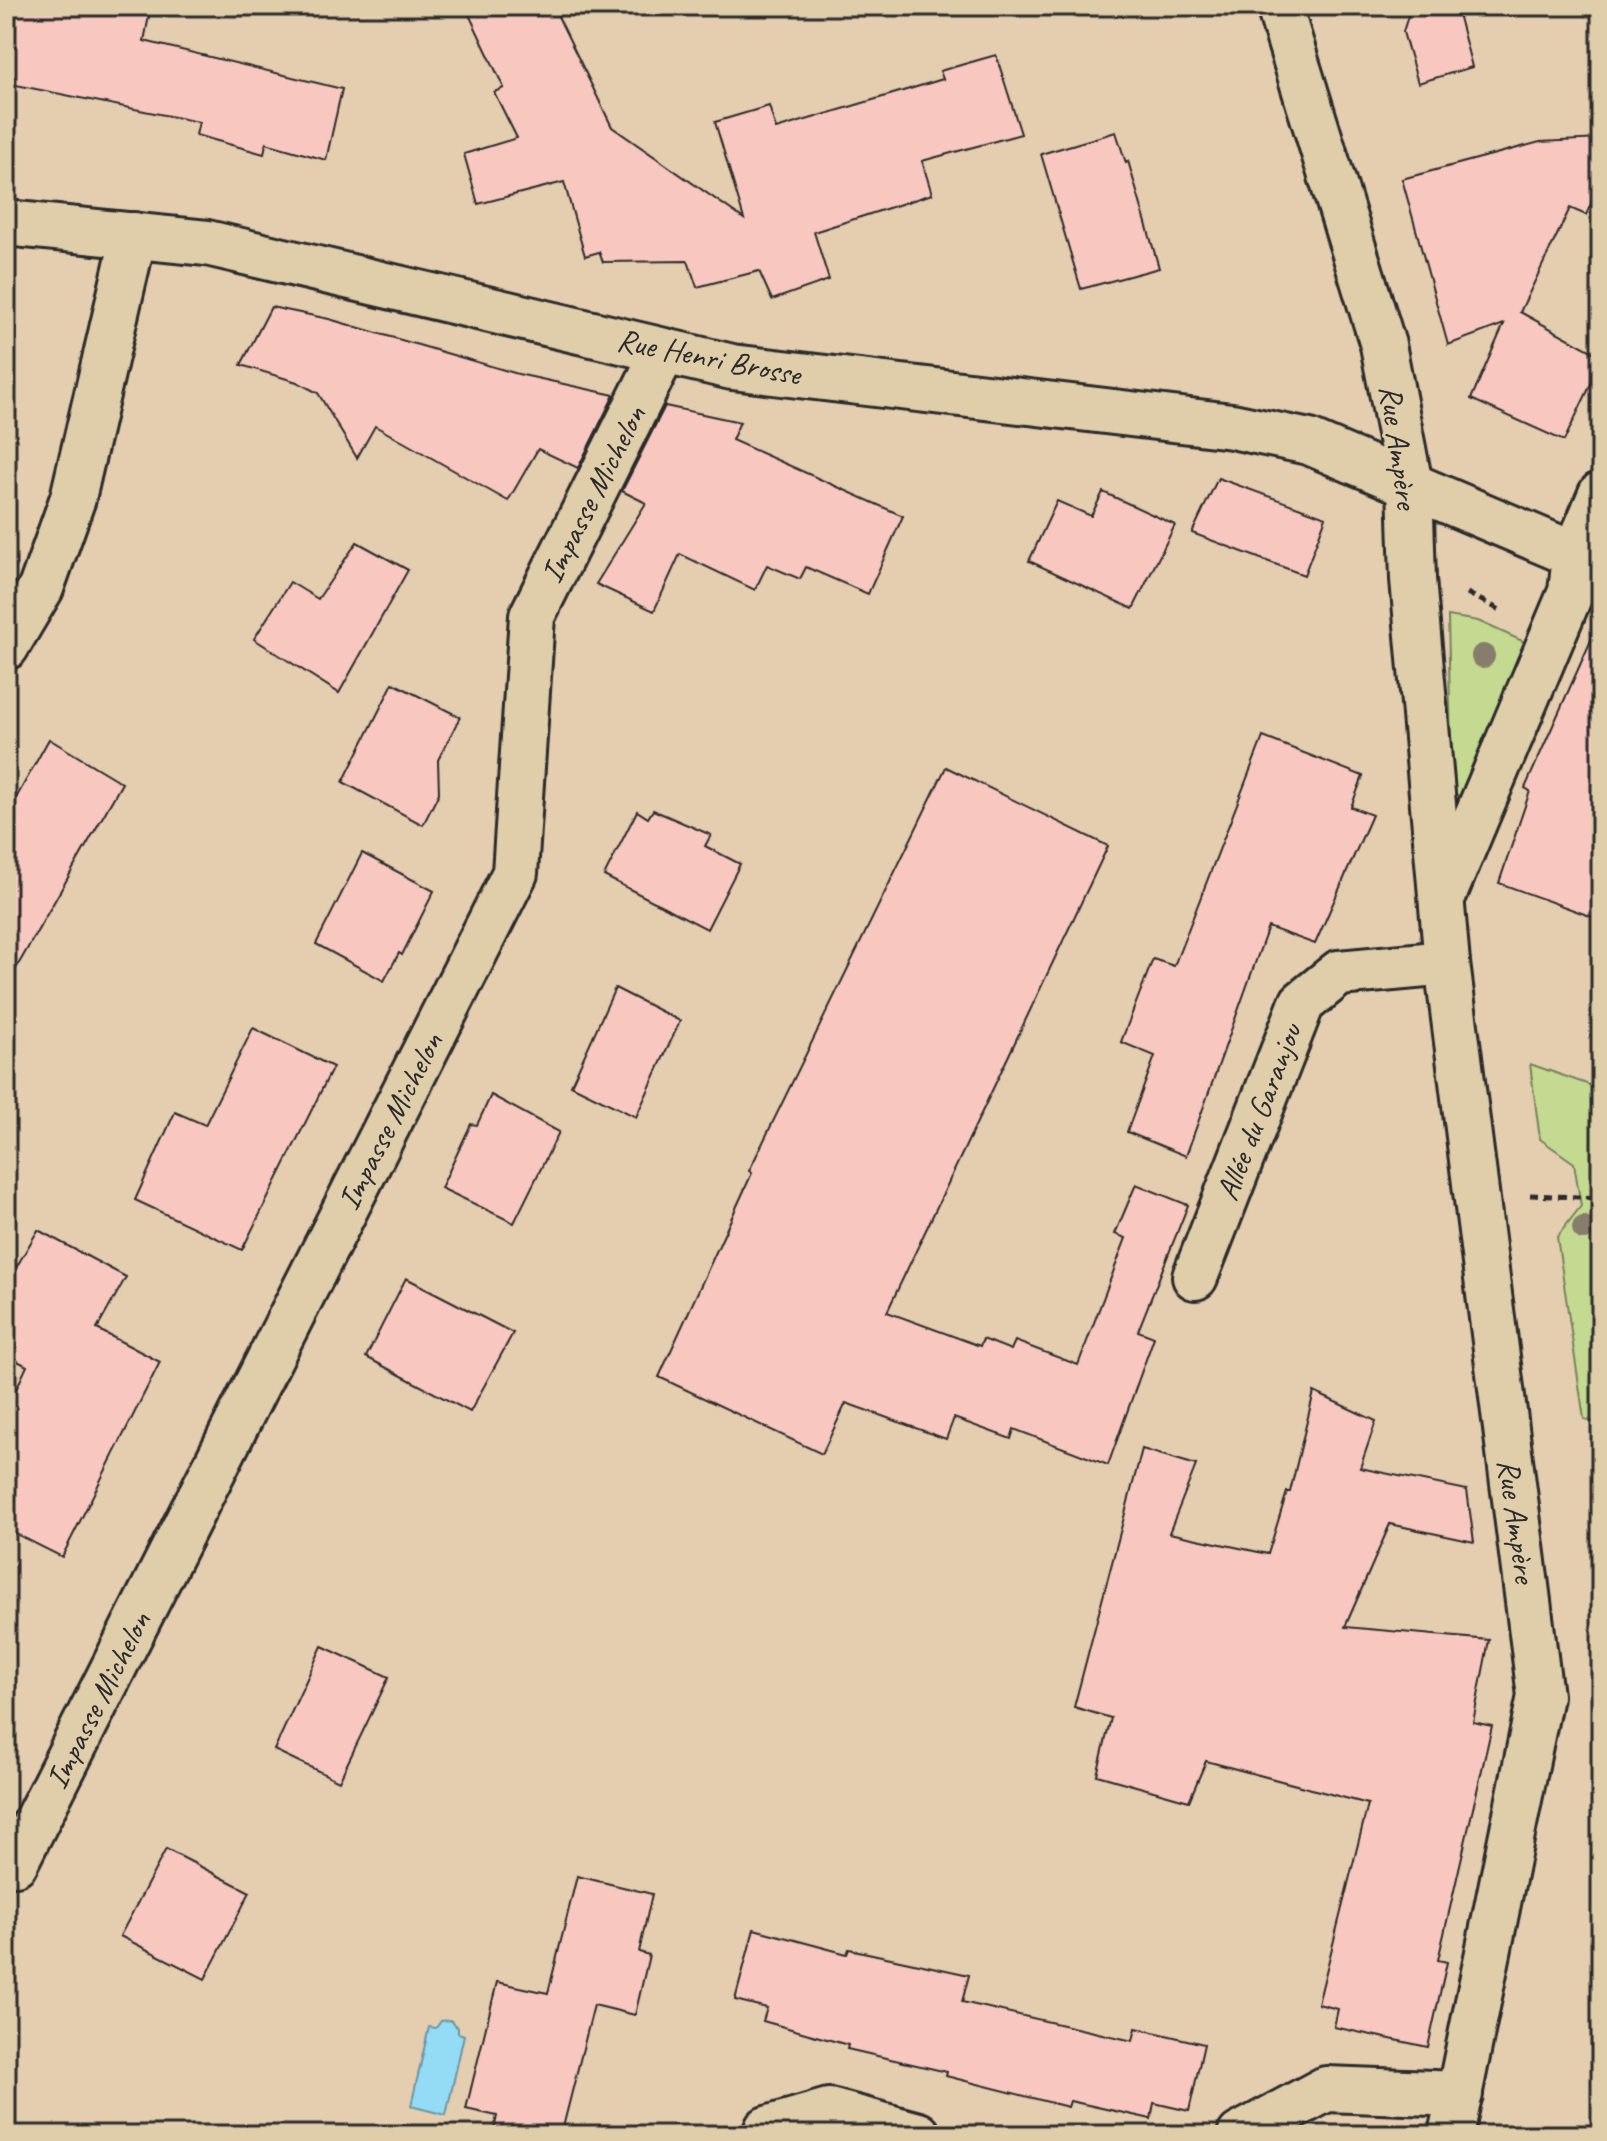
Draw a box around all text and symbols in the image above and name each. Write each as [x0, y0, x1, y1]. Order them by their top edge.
street label: Rue Henri Brosse [614, 319, 807, 395]
street label: Rue Ampère [1370, 382, 1428, 514]
street label: Impasse Michelon [531, 398, 655, 589]
street label: Allée du Garanjou [1207, 1016, 1312, 1206]
street label: Impasse Michelon [328, 1025, 452, 1216]
street label: Rue Ampère [1488, 1456, 1546, 1588]
street label: Impasse Michelon [36, 1604, 160, 1795]

